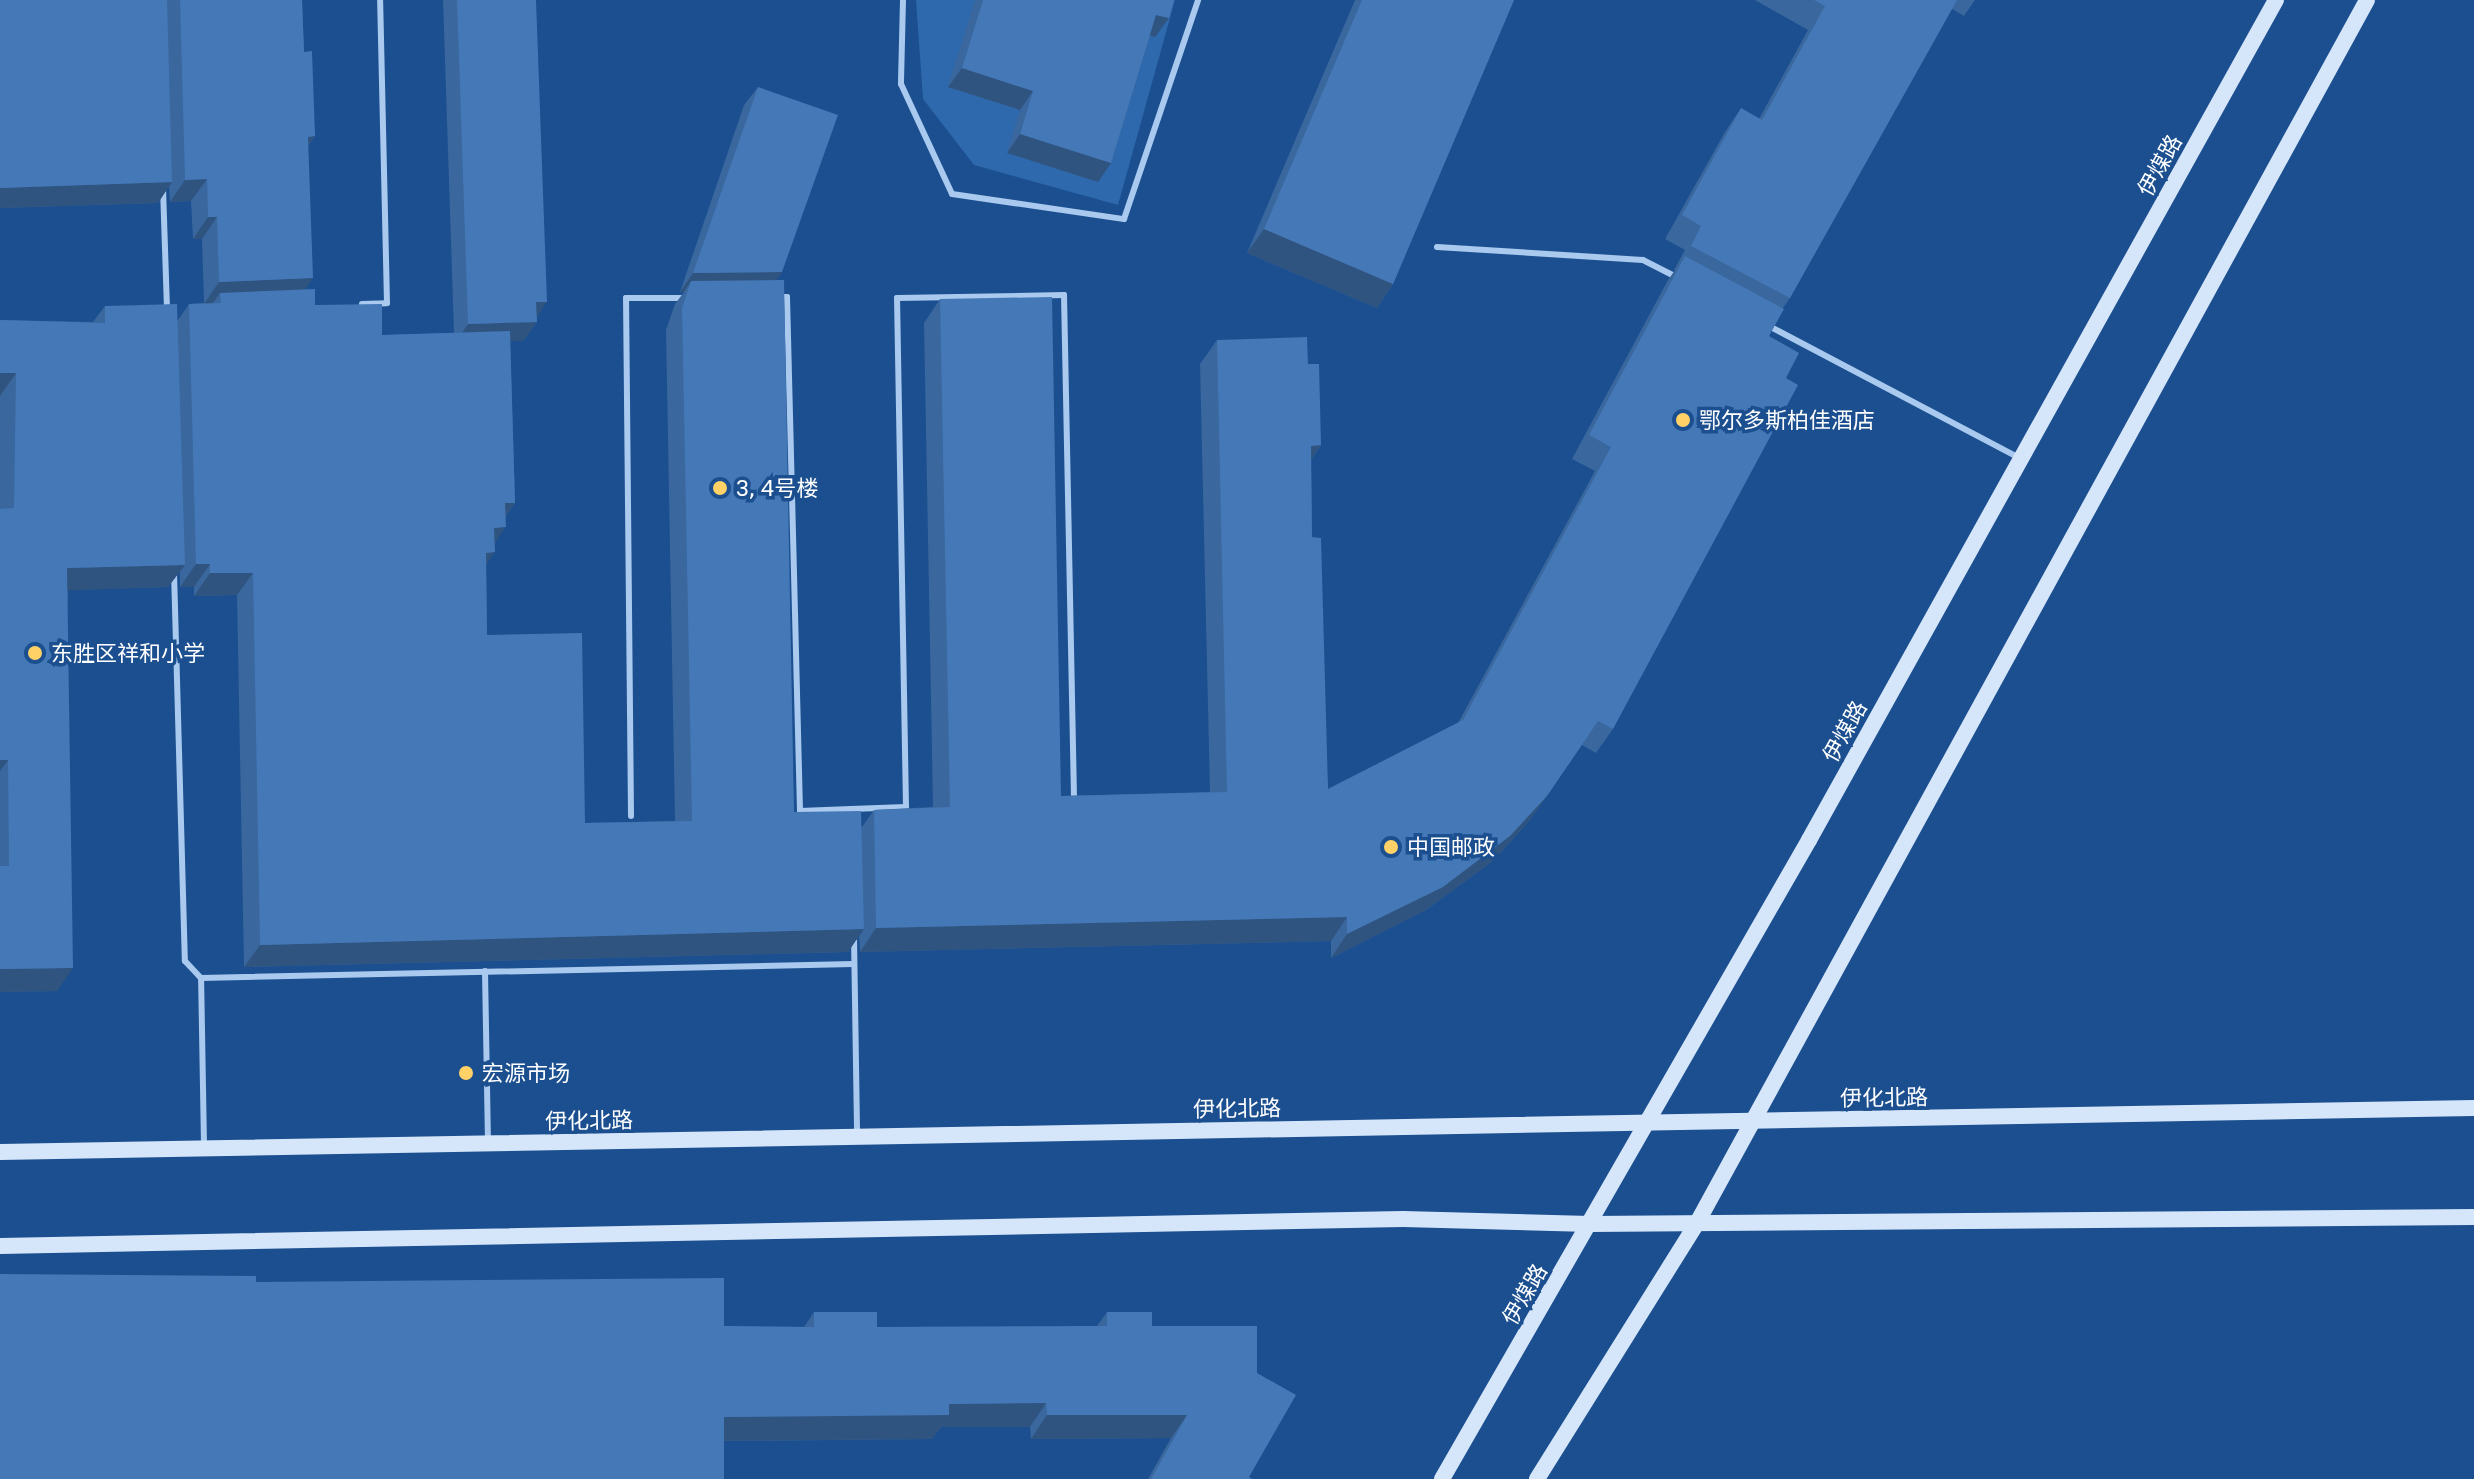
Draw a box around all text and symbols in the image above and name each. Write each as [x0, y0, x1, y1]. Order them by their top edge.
street label: 伊煤路 [2131, 130, 2187, 200]
place label: 鄂尔多斯柏佳酒店 [1699, 407, 1875, 433]
marker: 鄂尔多斯柏佳酒店 [1674, 411, 1692, 429]
place label: 3, 4号楼 [736, 475, 818, 501]
marker: 3, 4号楼 [711, 479, 729, 497]
place label: 东胜区祥和小学 [51, 640, 205, 666]
marker: 东胜区祥和小学 [26, 644, 44, 662]
street label: 伊煤路 [1816, 696, 1872, 766]
place label: 中国邮政 [1407, 834, 1495, 860]
marker: 中国邮政 [1382, 838, 1400, 856]
place label: 宏源市场 [482, 1060, 570, 1086]
marker: 宏源市场 [457, 1064, 475, 1082]
street label: 伊化北路 [1840, 1083, 1928, 1111]
street label: 伊化北路 [1193, 1094, 1281, 1122]
street label: 伊化北路 [545, 1106, 633, 1134]
street label: 伊煤路 [1496, 1259, 1552, 1329]

